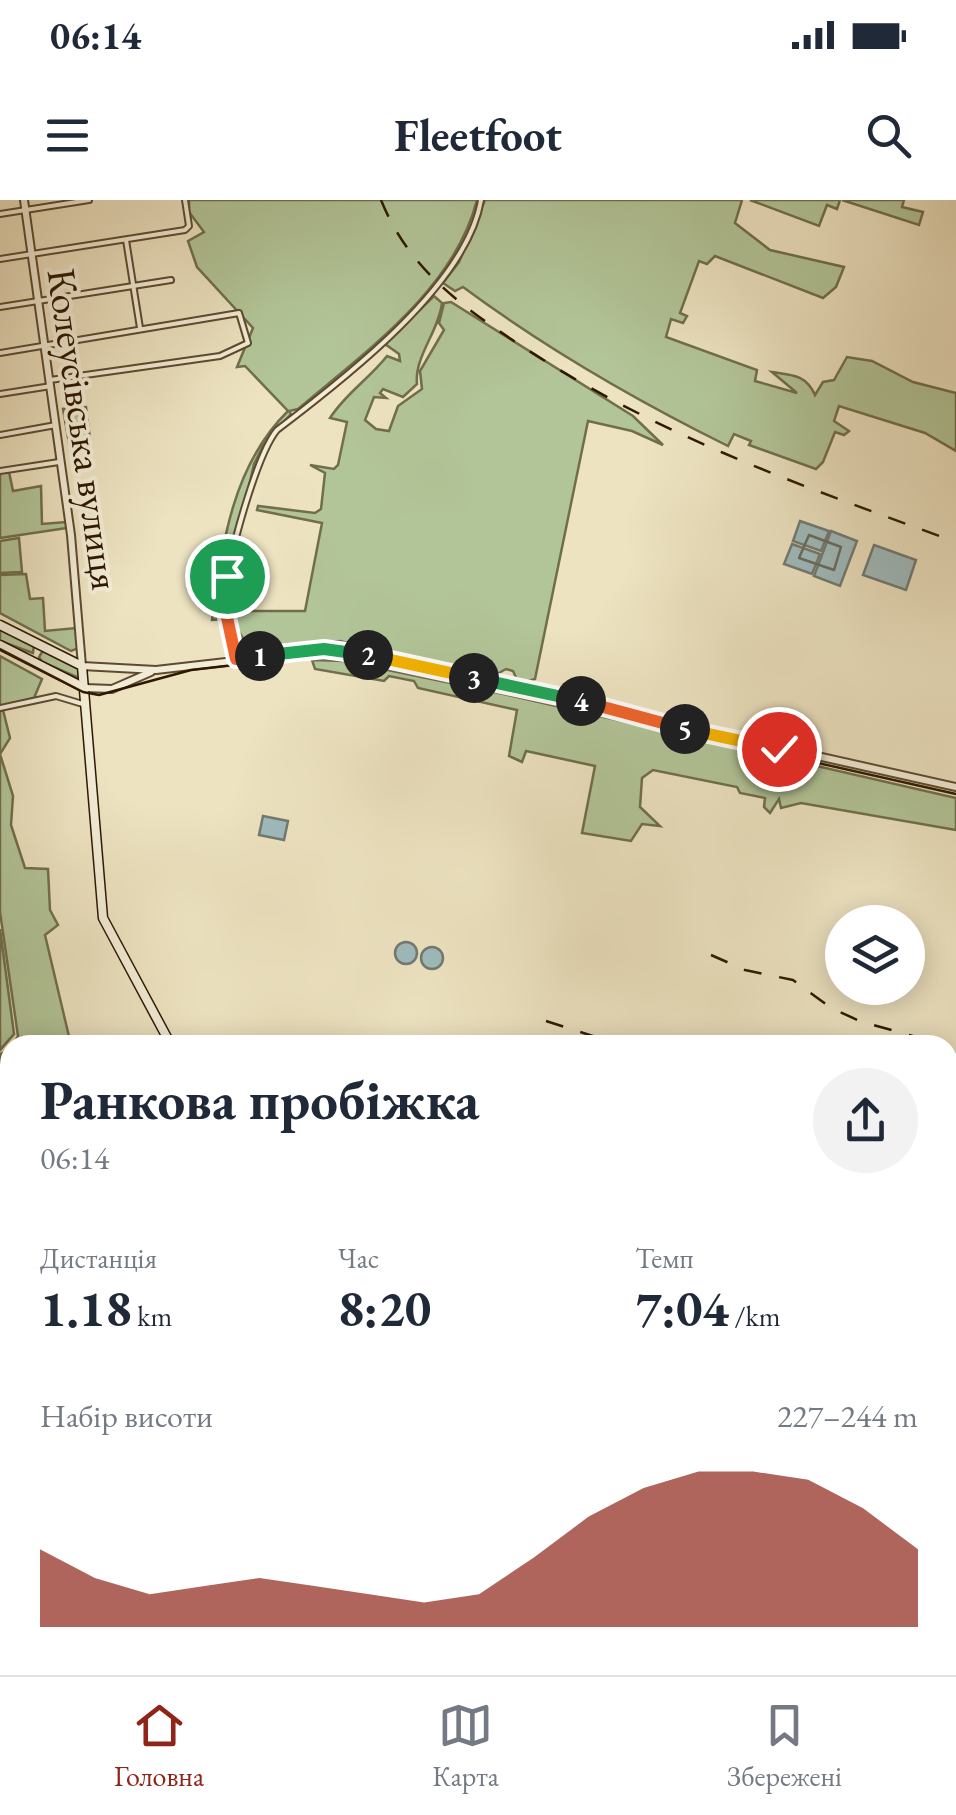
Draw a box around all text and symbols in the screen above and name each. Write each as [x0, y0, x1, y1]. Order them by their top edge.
text: 06:14 [50, 11, 141, 60]
text: Fleetfoot [394, 106, 562, 164]
icon: menu [40, 108, 95, 163]
icon: search [861, 108, 916, 163]
street label: Колеусівська вулиця [36, 265, 132, 593]
pin [185, 534, 270, 619]
icon: arrive [200, 549, 255, 604]
pin: 2 [343, 630, 393, 680]
pin: 1 [235, 631, 285, 681]
text: 2 [361, 637, 375, 673]
text: 1 [253, 638, 267, 674]
pin: 3 [449, 653, 499, 703]
text: 3 [467, 660, 481, 696]
pin: 4 [556, 676, 606, 726]
text: 4 [574, 683, 588, 719]
pin: 5 [660, 704, 710, 754]
pin [737, 707, 822, 792]
text: 5 [678, 711, 692, 747]
icon: check [752, 722, 807, 777]
map controls [825, 905, 925, 1005]
button: layers [825, 905, 925, 1005]
text: Ранкова пробіжка [40, 1064, 479, 1135]
button: share [813, 1068, 918, 1173]
text: 06:14 [40, 1137, 109, 1179]
text: Дистанція [40, 1240, 157, 1276]
text: Час [338, 1240, 379, 1276]
text: Темп [635, 1240, 694, 1276]
text: 1.18 [40, 1276, 132, 1341]
text: 8:20 [338, 1276, 431, 1341]
text: 7:04 [635, 1276, 729, 1341]
text: km [132, 1298, 172, 1334]
text: /km [729, 1298, 780, 1334]
text: Набір висоти [40, 1395, 213, 1437]
text: 227–244 m [777, 1395, 918, 1437]
tab: Головна [114, 1698, 204, 1794]
tab: Карта [432, 1698, 499, 1794]
tab: Збережені [727, 1698, 842, 1794]

